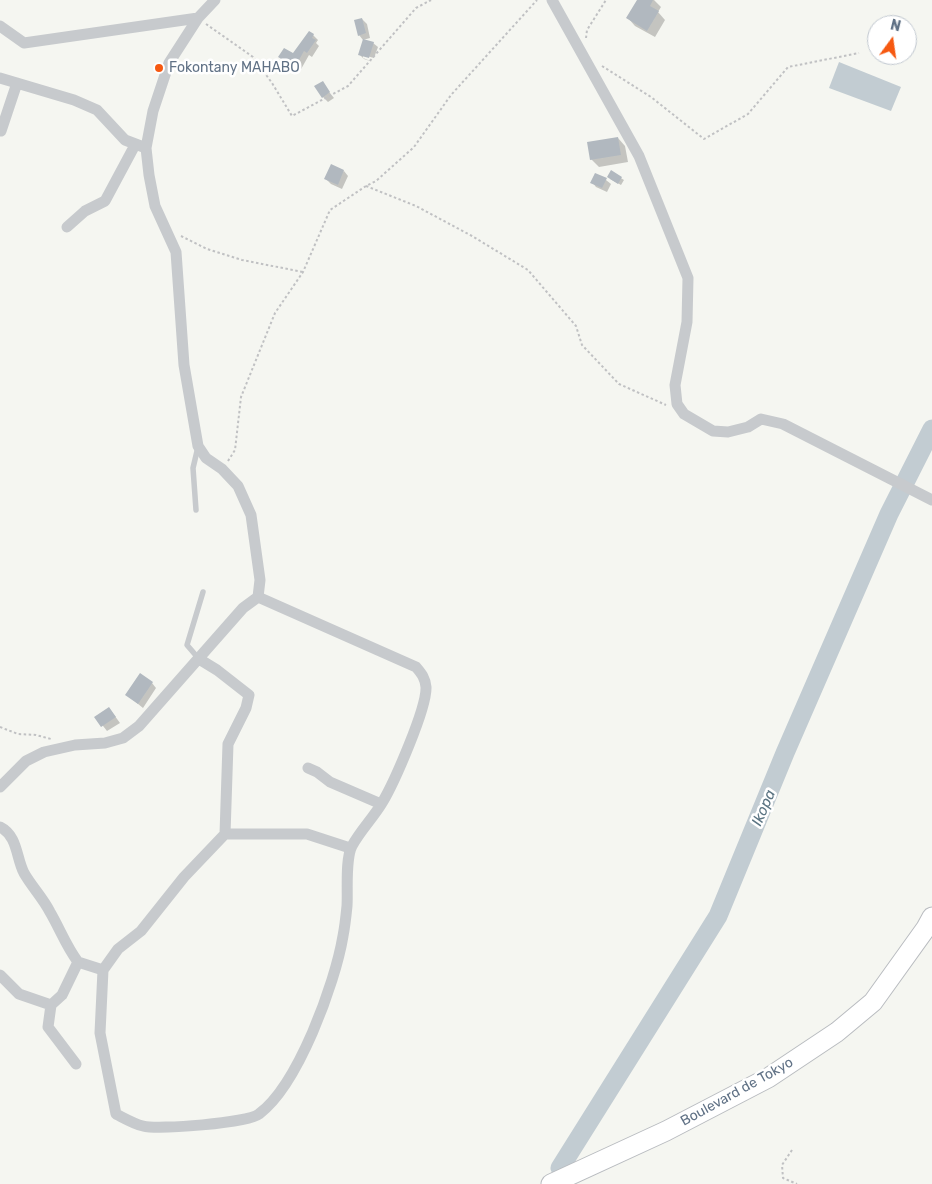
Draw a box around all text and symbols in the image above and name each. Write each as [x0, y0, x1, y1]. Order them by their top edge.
north arrow [867, 15, 917, 65]
text: N [889, 16, 902, 35]
place label: Fokontany MAHABO [169, 60, 300, 76]
marker: Fokontany MAHABO [153, 62, 165, 74]
water label: Ikopa [748, 787, 780, 829]
street label: Boulevard de Tokyo [678, 1054, 796, 1130]

